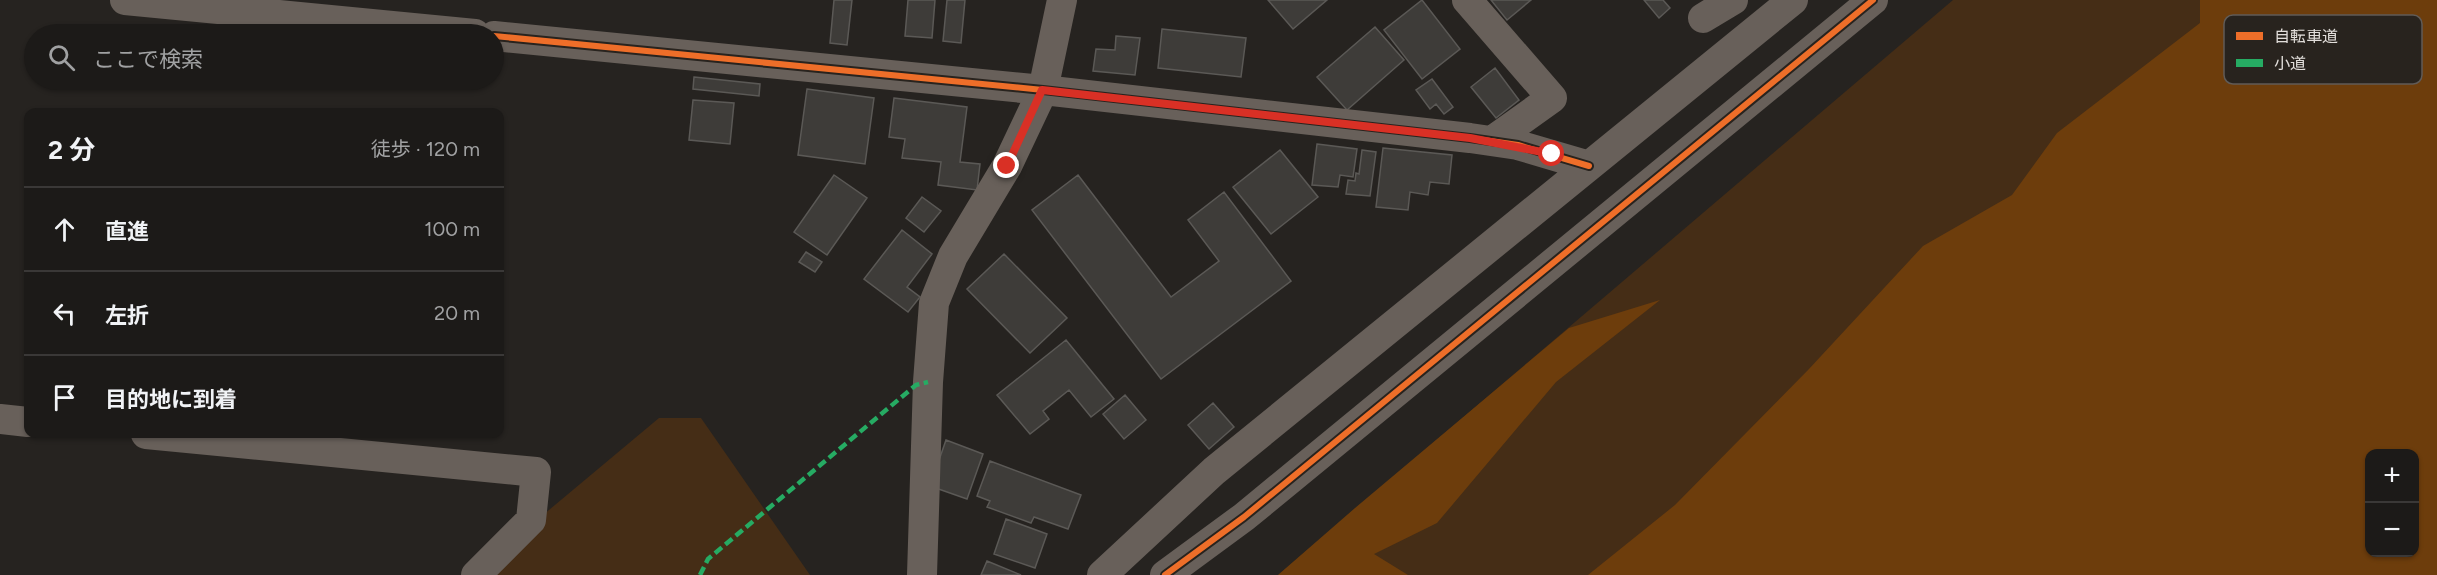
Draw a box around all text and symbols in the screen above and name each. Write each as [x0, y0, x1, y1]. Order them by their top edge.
legend [2224, 15, 2422, 84]
search box [24, 24, 504, 90]
text: 自転車道 [2274, 27, 2338, 46]
icon: search [45, 41, 78, 74]
text: ここで検索 [93, 46, 203, 73]
text: 小道 [2274, 54, 2306, 73]
text: 2 分 [48, 134, 95, 166]
text: 徒歩 · 120 m [371, 137, 480, 161]
route start [1538, 140, 1564, 166]
route end [993, 152, 1019, 178]
icon: ahead [48, 213, 81, 246]
text: 100 m [424, 217, 480, 241]
text: 直進 [105, 218, 149, 245]
icon: left [48, 297, 81, 330]
text: 20 m [434, 301, 480, 325]
text: 左折 [105, 302, 149, 329]
icon: arrive [48, 381, 81, 414]
text: 目的地に到着 [105, 386, 237, 413]
map controls [2365, 449, 2419, 557]
button: + [2365, 449, 2419, 503]
button: − [2365, 503, 2419, 557]

